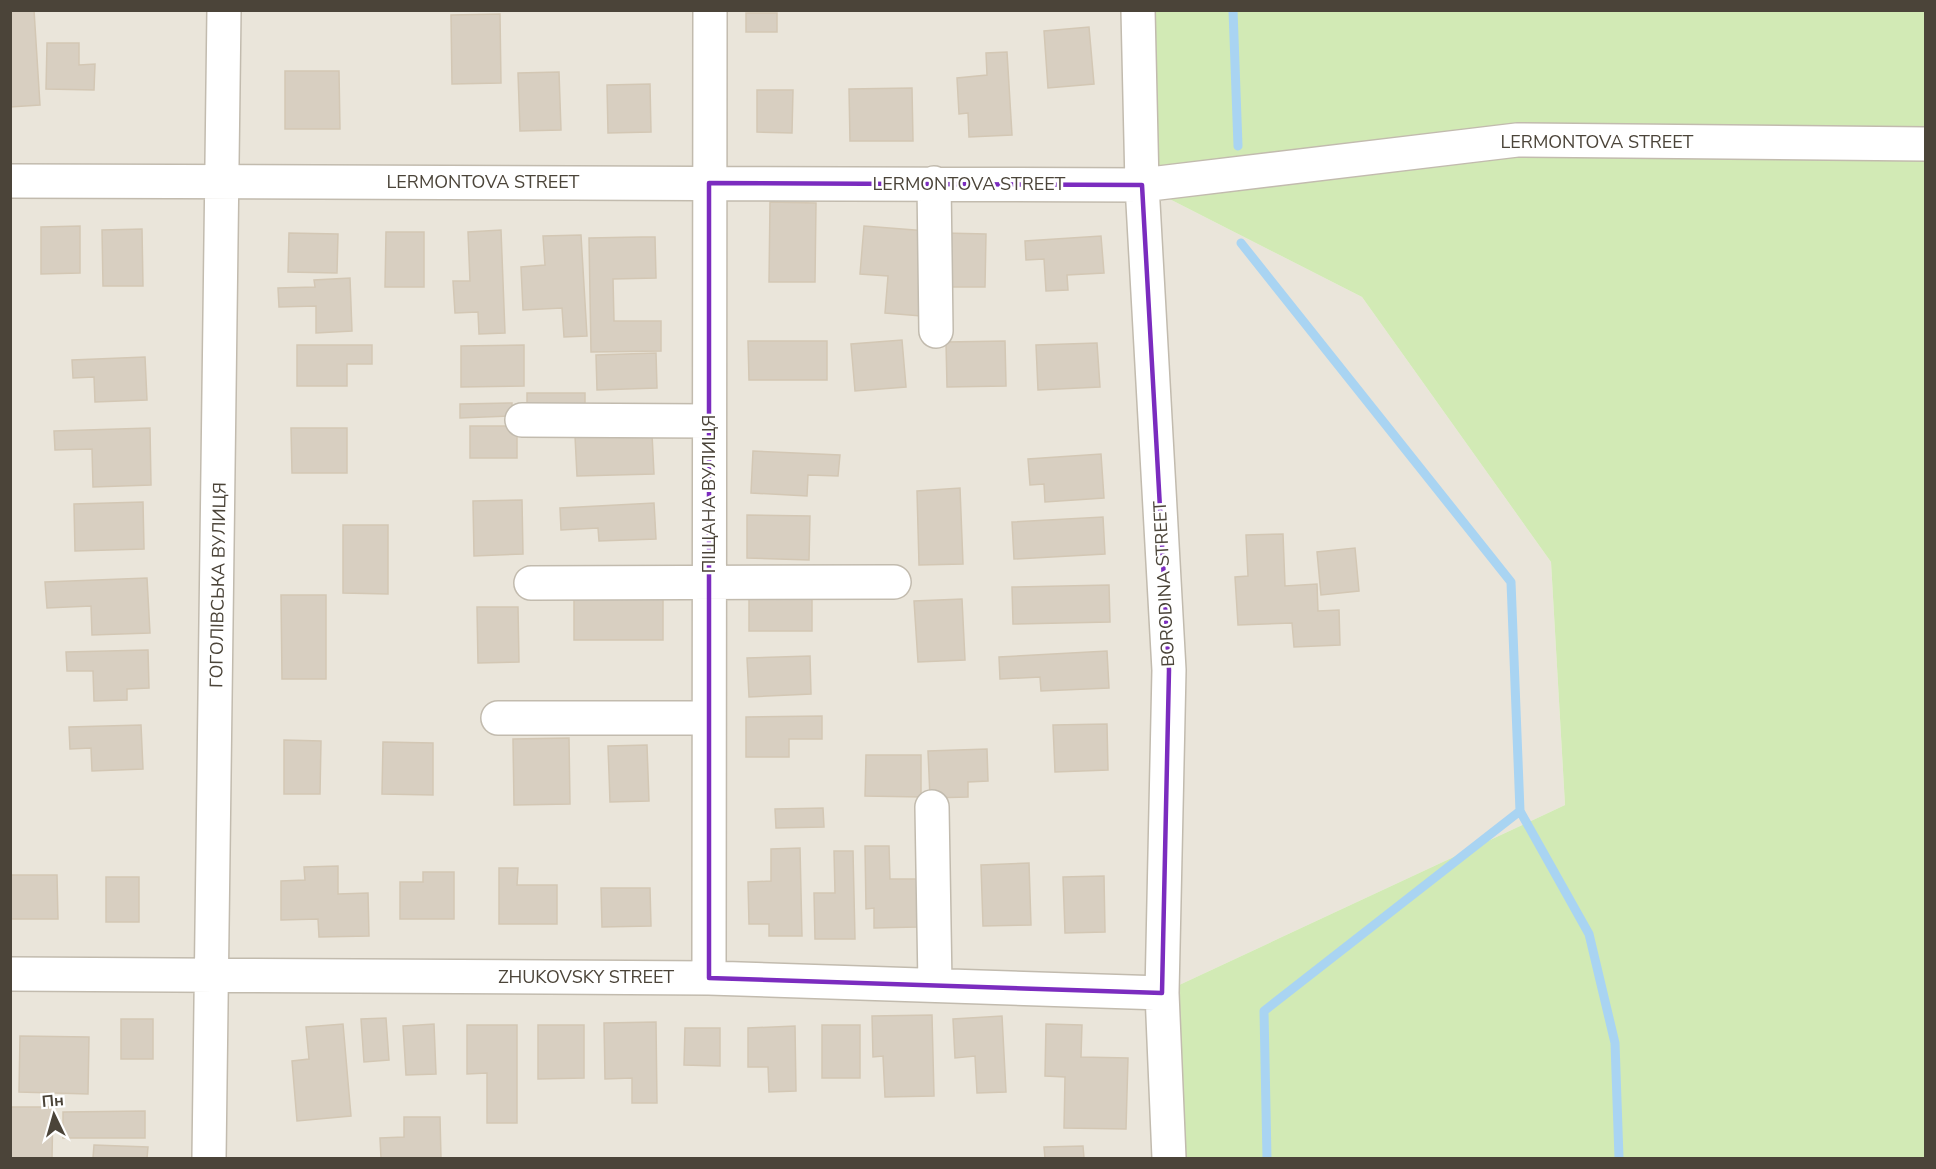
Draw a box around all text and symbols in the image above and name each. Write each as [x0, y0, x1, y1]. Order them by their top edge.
street label: LERMONTOVA STREET [1501, 130, 1694, 154]
street label: LERMONTOVA STREET [387, 170, 580, 194]
street label: LERMONTOVA STREET [873, 172, 1066, 196]
street label: ПІЩАНА ВУЛИЦЯ [697, 415, 721, 573]
street label: ГОГОЛІВСЬКА ВУЛИЦЯ [204, 482, 232, 688]
street label: BORODINA STREET [1148, 500, 1180, 668]
street label: ZHUKOVSKY STREET [498, 965, 674, 989]
north arrow [24, 1085, 84, 1145]
text: Пн [41, 1089, 65, 1113]

